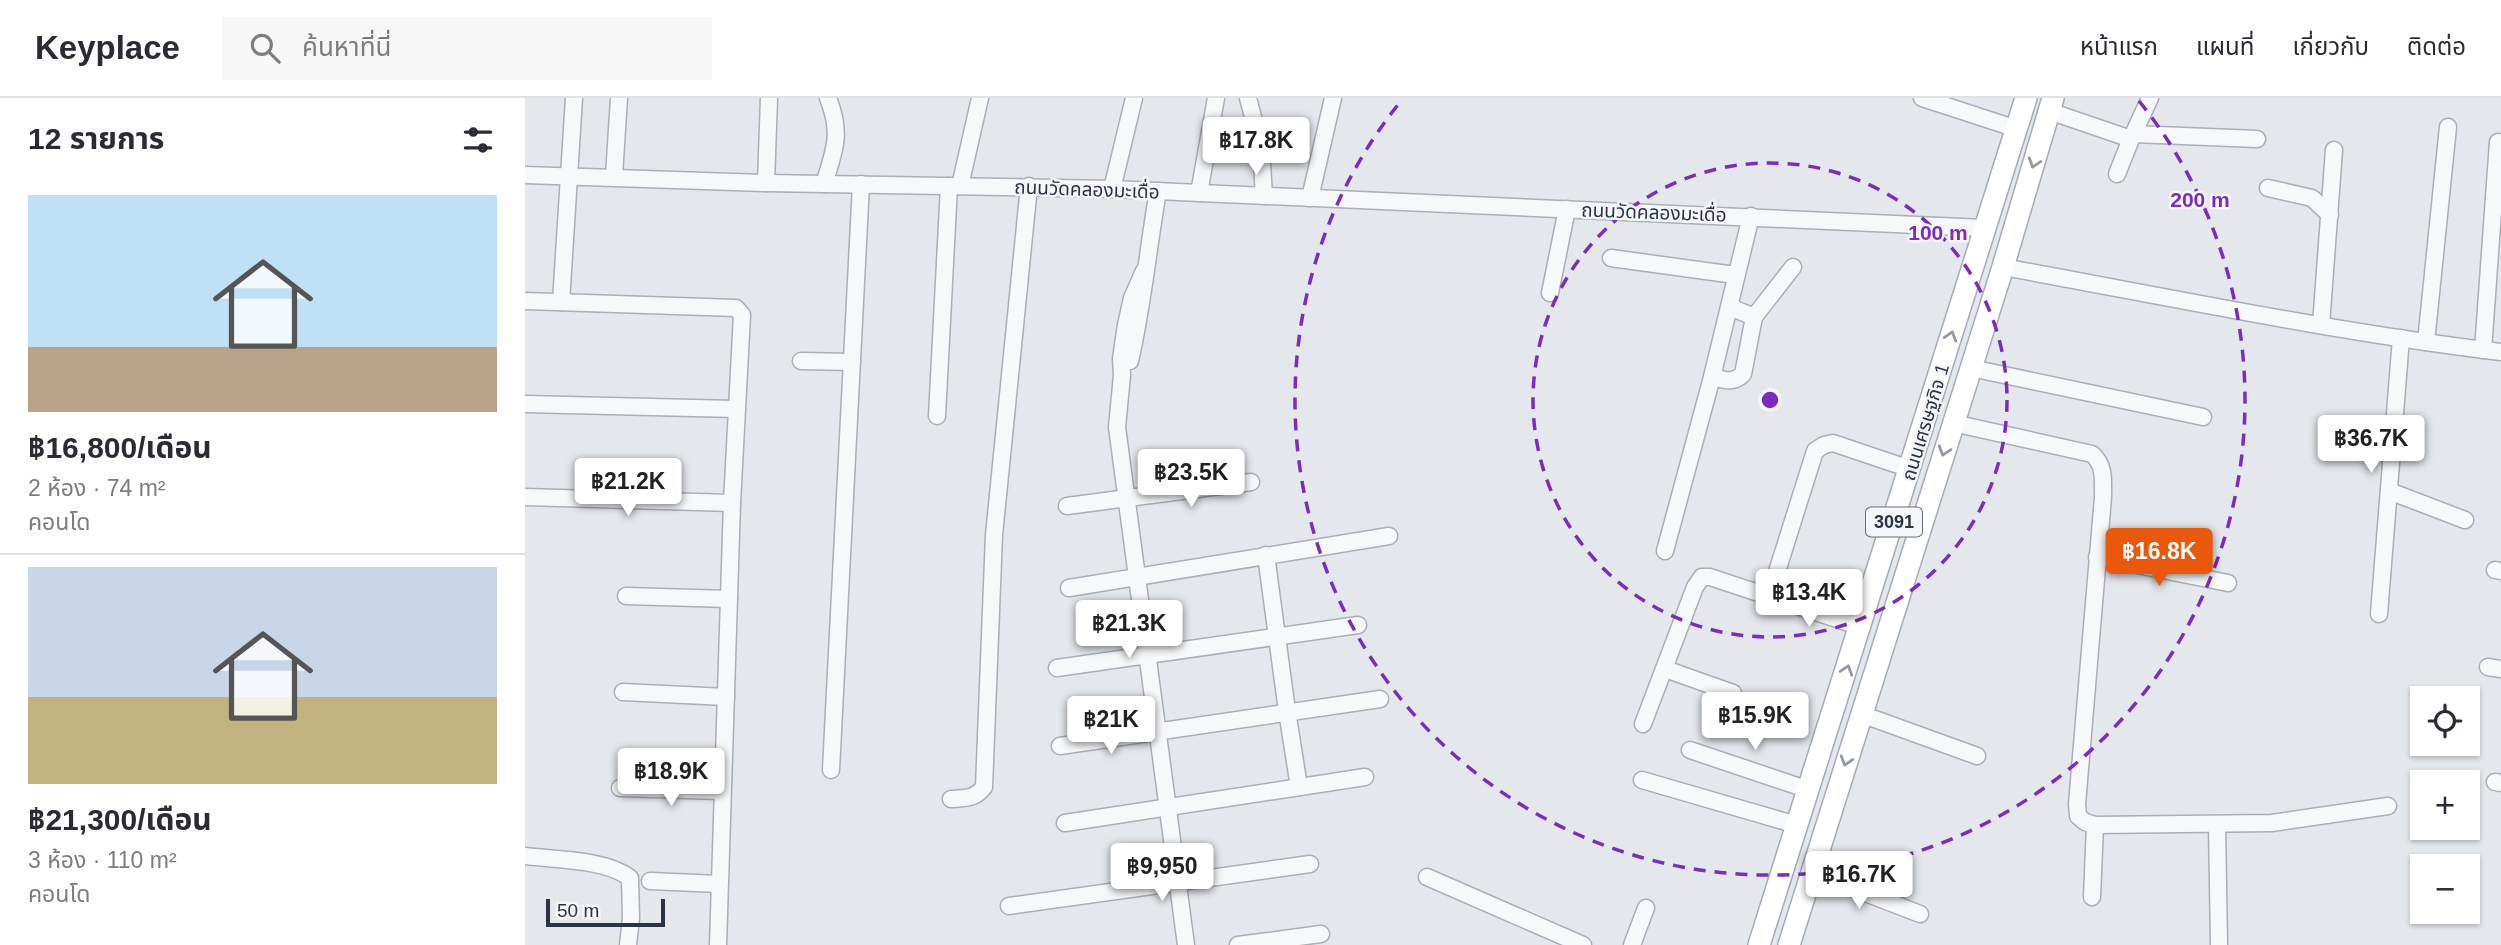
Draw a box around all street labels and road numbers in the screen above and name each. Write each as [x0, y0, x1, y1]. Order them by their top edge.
street label: ถนนวัดคลองมะเดื่อ [1014, 173, 1160, 203]
street label: ถนนวัดคลองมะเดื่อ [1581, 196, 1727, 226]
street label: ถนนเศรษฐกิจ 1 [1898, 361, 1953, 483]
road number: 3091 [1866, 508, 1922, 536]

